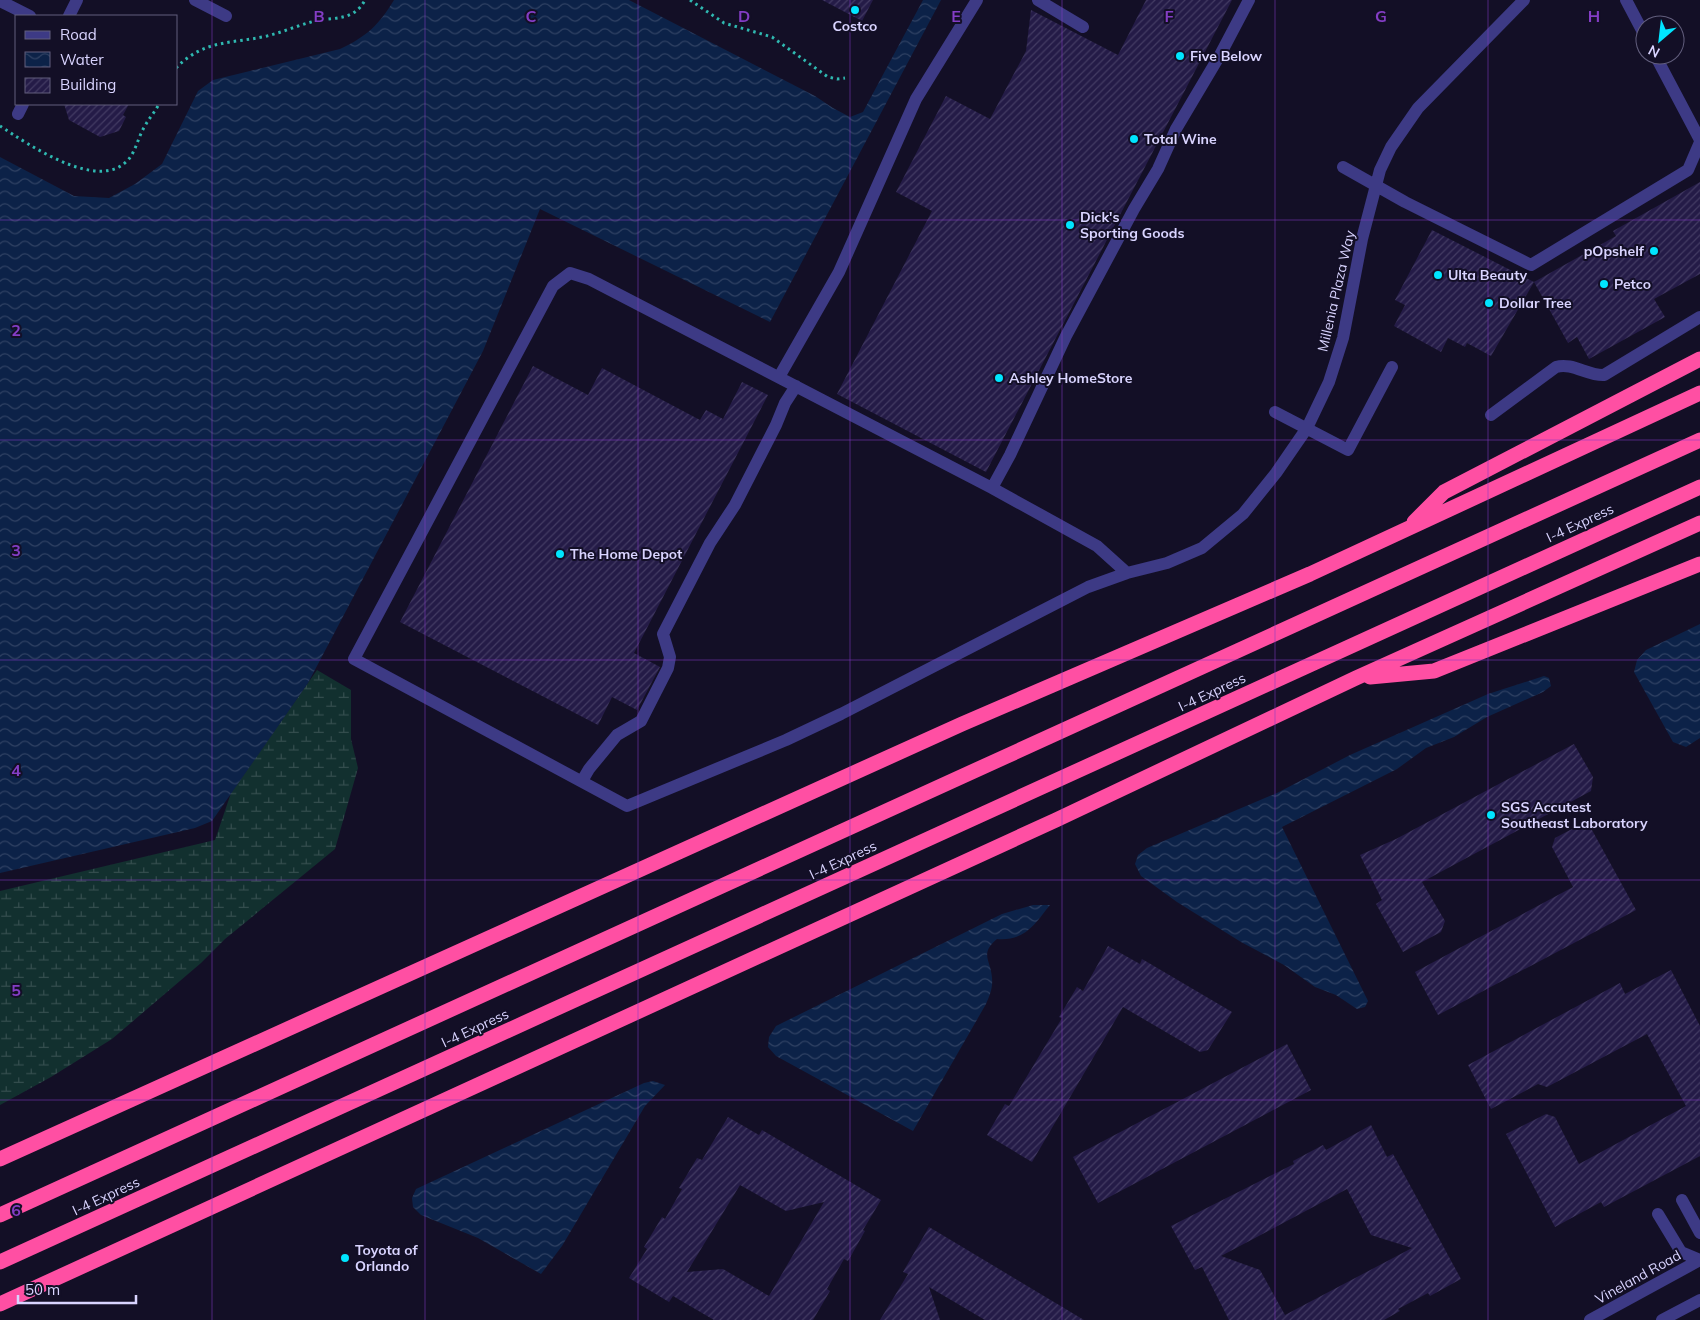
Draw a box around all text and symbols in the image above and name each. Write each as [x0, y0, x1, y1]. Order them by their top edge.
marker: Costco [849, 4, 861, 16]
text: B [313, 6, 325, 26]
text: C [526, 6, 537, 26]
text: D [738, 6, 750, 26]
text: E [951, 6, 961, 26]
text: F [1164, 6, 1174, 26]
text: G [1375, 6, 1387, 26]
text: H [1588, 6, 1600, 26]
legend [15, 15, 178, 105]
north arrow [1635, 15, 1685, 65]
place label: Costco [833, 17, 877, 35]
text: Road [60, 25, 97, 44]
text: N [1645, 41, 1663, 62]
place label: Five Below [1190, 47, 1263, 65]
text: Water [60, 50, 104, 69]
marker: Five Below [1174, 50, 1186, 62]
text: Building [60, 75, 116, 94]
place label: Total Wine [1144, 130, 1217, 148]
marker: Total Wine [1128, 133, 1140, 145]
place label: Dick's Sporting Goods [1080, 208, 1184, 242]
marker: Dick's Sporting Goods [1064, 219, 1076, 231]
street label: Millenia Plaza Way [1313, 228, 1359, 353]
place label: pOpshelf [1584, 242, 1645, 260]
marker: pOpshelf [1648, 245, 1660, 257]
place label: Ulta Beauty [1448, 266, 1528, 284]
marker: Ulta Beauty [1432, 269, 1444, 281]
place label: Petco [1614, 275, 1651, 293]
marker: Petco [1598, 278, 1610, 290]
place label: Dollar Tree [1499, 294, 1572, 312]
marker: Dollar Tree [1483, 297, 1495, 309]
text: 2 [11, 320, 21, 340]
place label: Ashley HomeStore [1009, 369, 1133, 387]
marker: Ashley HomeStore [993, 372, 1005, 384]
street label: I-4 Express [1543, 500, 1617, 546]
text: 3 [11, 540, 21, 560]
place label: The Home Depot [570, 545, 683, 563]
marker: The Home Depot [554, 548, 566, 560]
street label: I-4 Express [1175, 669, 1249, 715]
text: 4 [11, 760, 21, 780]
place label: SGS Accutest Southeast Laboratory [1501, 798, 1648, 832]
marker: SGS Accutest Southeast Laboratory [1485, 809, 1497, 821]
street label: I-4 Express [806, 837, 880, 883]
text: 5 [11, 980, 21, 1000]
street label: I-4 Express [438, 1005, 512, 1051]
street label: I-4 Express [69, 1173, 143, 1219]
text: 6 [11, 1200, 21, 1220]
place label: Toyota of Orlando [355, 1241, 418, 1275]
street label: Vineland Road [1592, 1246, 1684, 1308]
marker: Toyota of Orlando [339, 1252, 351, 1264]
scale bar [18, 1272, 135, 1304]
text: 50 m [25, 1280, 60, 1299]

